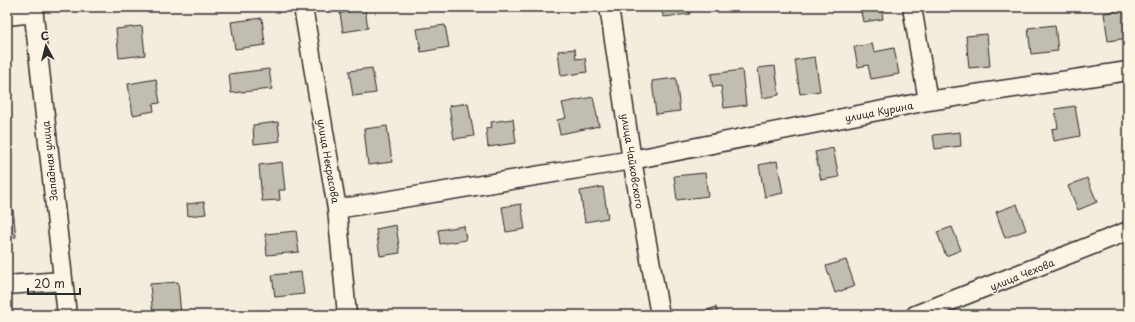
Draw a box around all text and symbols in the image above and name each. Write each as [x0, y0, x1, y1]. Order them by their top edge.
north arrow [26, 26, 66, 66]
text: С [40, 27, 50, 45]
street label: улица Курина [844, 97, 915, 125]
street label: улица Чайковского [618, 112, 648, 210]
street label: улица Некрасова [314, 118, 344, 205]
street label: Западная улица [37, 119, 61, 202]
street label: улица Чехова [988, 254, 1057, 294]
scale bar [28, 270, 80, 296]
text: 20 m [34, 274, 65, 292]

